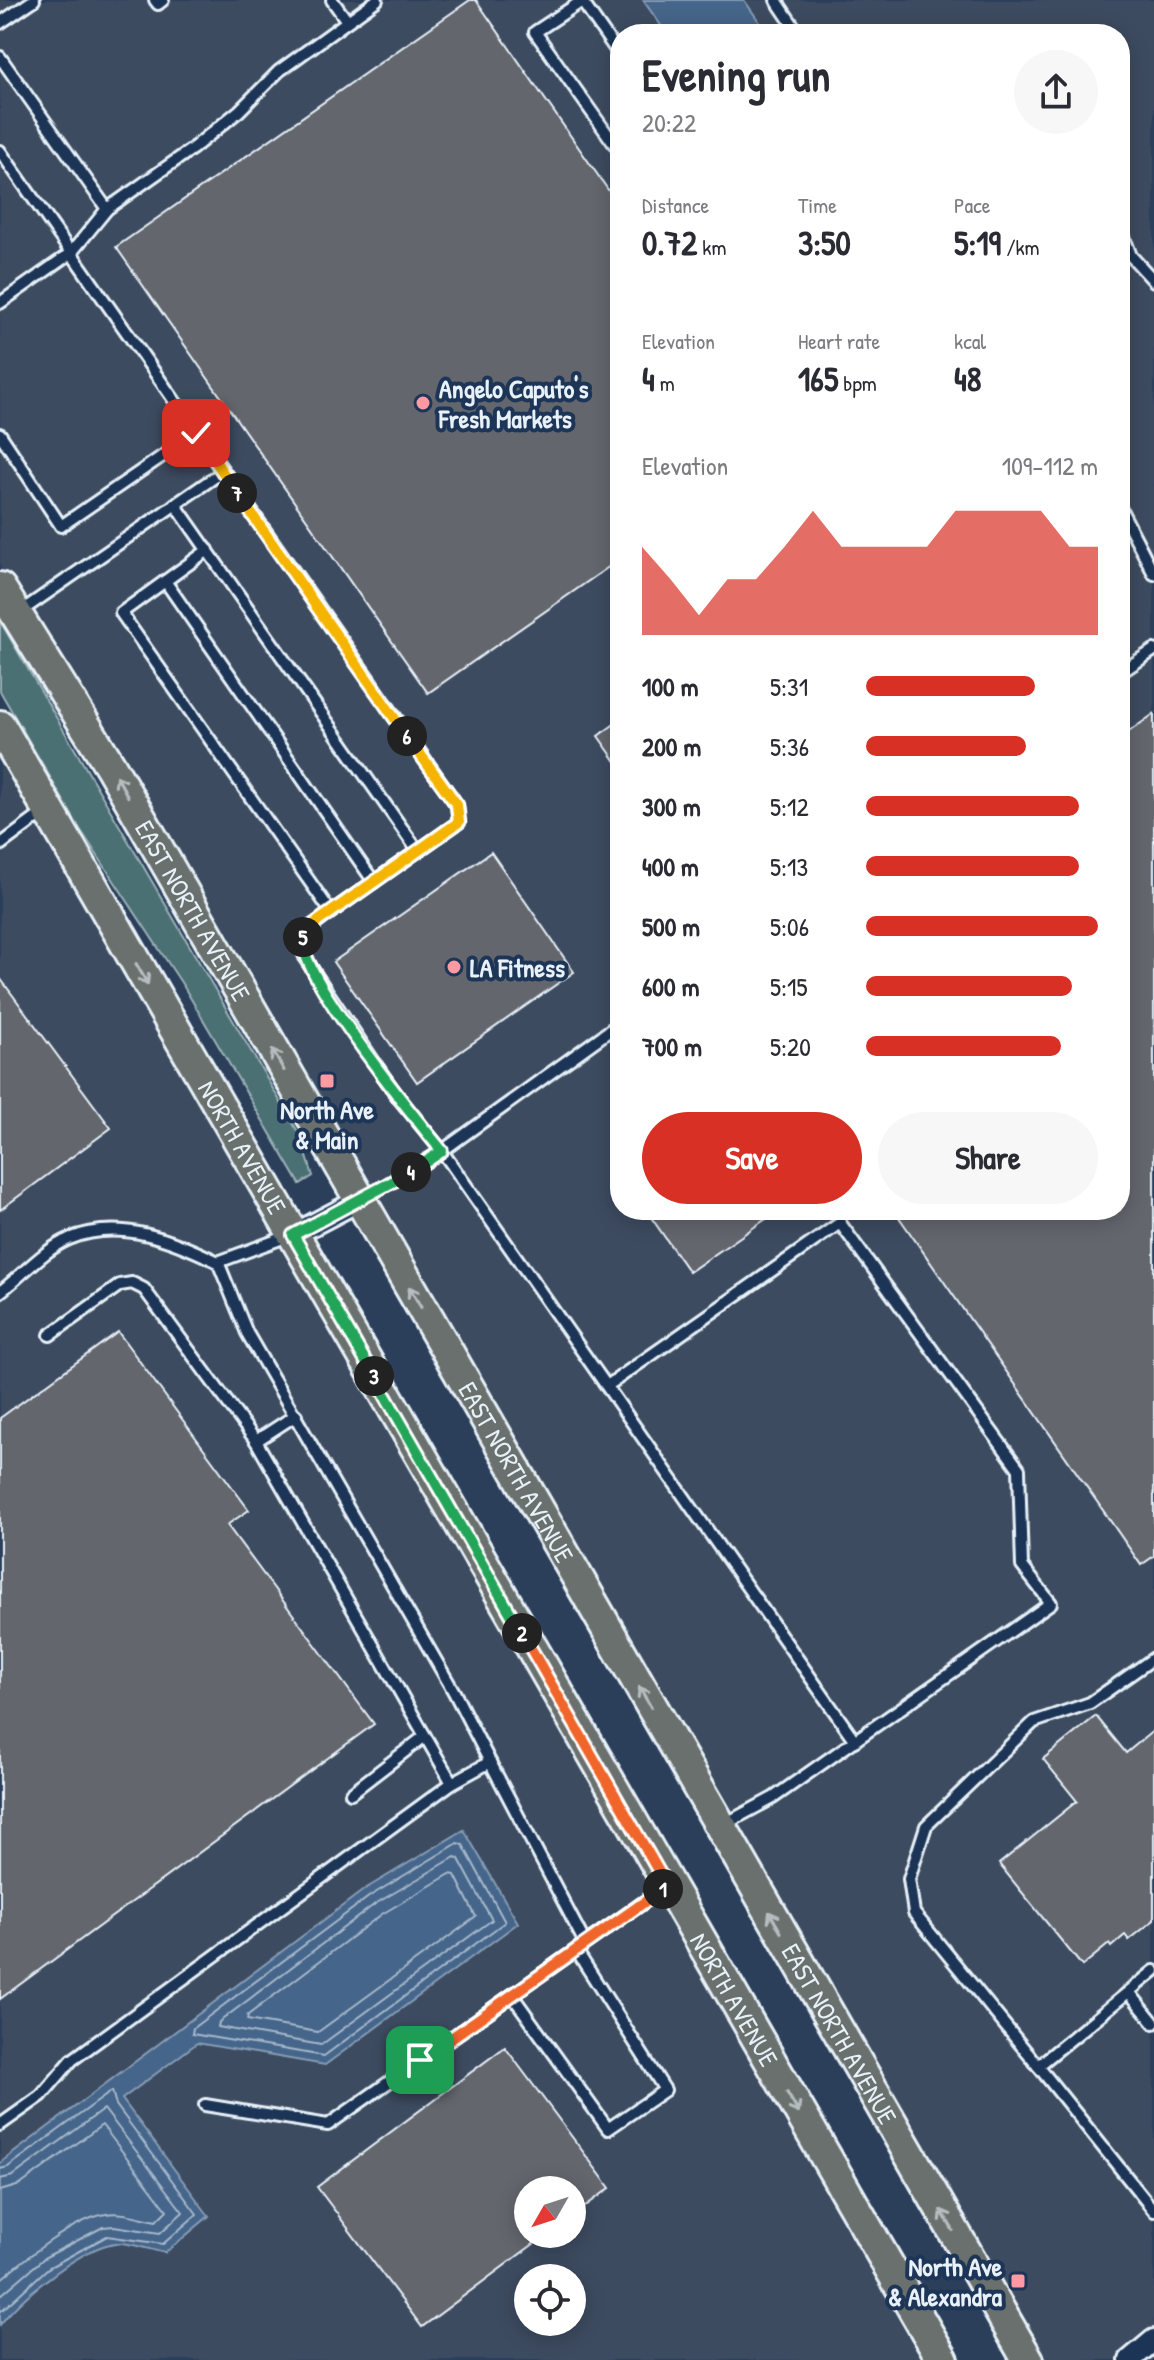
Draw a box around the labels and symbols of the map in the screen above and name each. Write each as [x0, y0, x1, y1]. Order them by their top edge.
place label: Angelo Caputo's Fresh Markets [438, 371, 588, 436]
marker: Angelo Caputo's Fresh Markets [414, 394, 432, 412]
pin [162, 399, 230, 467]
pin: 7 [217, 473, 257, 513]
pin: 6 [387, 716, 427, 756]
one-way arrow [114, 774, 129, 798]
street label: EAST NORTH AVENUE [128, 814, 260, 1008]
pin: 5 [283, 917, 323, 957]
place label: LA Fitness [470, 950, 565, 985]
marker: LA Fitness [445, 958, 463, 976]
one-way arrow [134, 962, 150, 985]
one-way arrow [270, 1049, 286, 1072]
marker: North Ave & Main [318, 1072, 336, 1090]
street label: NORTH AVENUE [191, 1074, 296, 1221]
place label: North Ave & Main [280, 1092, 374, 1157]
pin: 4 [391, 1152, 431, 1192]
one-way arrow [407, 1286, 423, 1309]
pin: 3 [354, 1356, 394, 1396]
street label: EAST NORTH AVENUE [451, 1375, 583, 1569]
pin: 2 [502, 1613, 542, 1653]
one-way arrow [637, 1685, 652, 1709]
pin: 1 [643, 1869, 683, 1909]
one-way arrow [767, 1911, 783, 1934]
street label: NORTH AVENUE [682, 1926, 787, 2073]
street label: EAST NORTH AVENUE [774, 1937, 906, 2131]
pin [386, 2026, 454, 2094]
one-way arrow [785, 2091, 801, 2114]
north arrow [514, 2176, 586, 2248]
one-way arrow [939, 2209, 955, 2232]
place label: North Ave & Alexandra [888, 2249, 1003, 2314]
marker: North Ave & Alexandra [1009, 2272, 1027, 2290]

